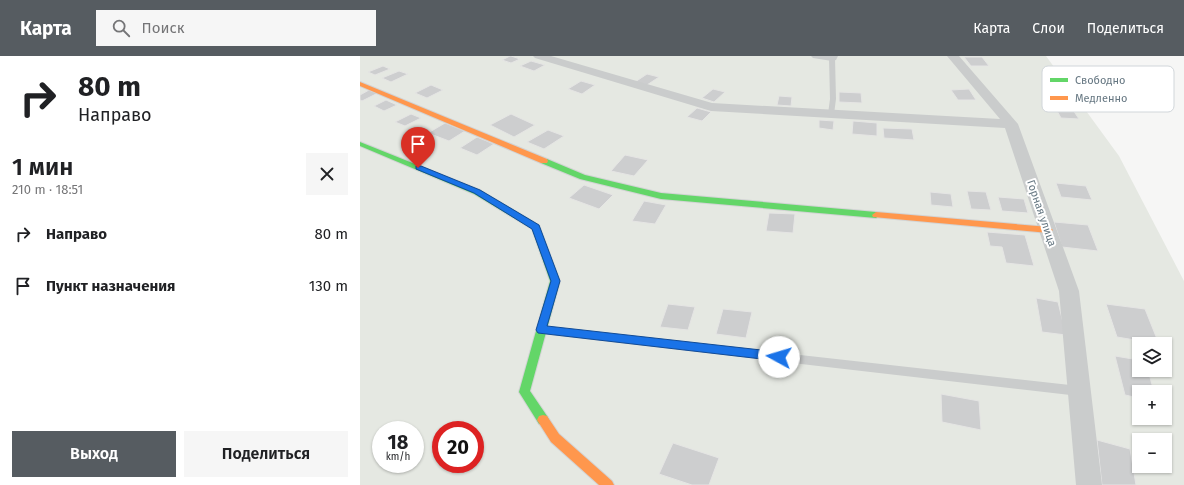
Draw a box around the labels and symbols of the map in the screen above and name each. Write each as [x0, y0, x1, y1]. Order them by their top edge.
legend [1042, 66, 1174, 112]
text: Свободно [1075, 74, 1125, 87]
text: Медленно [1075, 92, 1127, 105]
pin [401, 127, 435, 168]
street label: Горная улица [1024, 178, 1059, 248]
position arrow [758, 336, 800, 378]
speed limit sign: 20 [432, 421, 484, 473]

